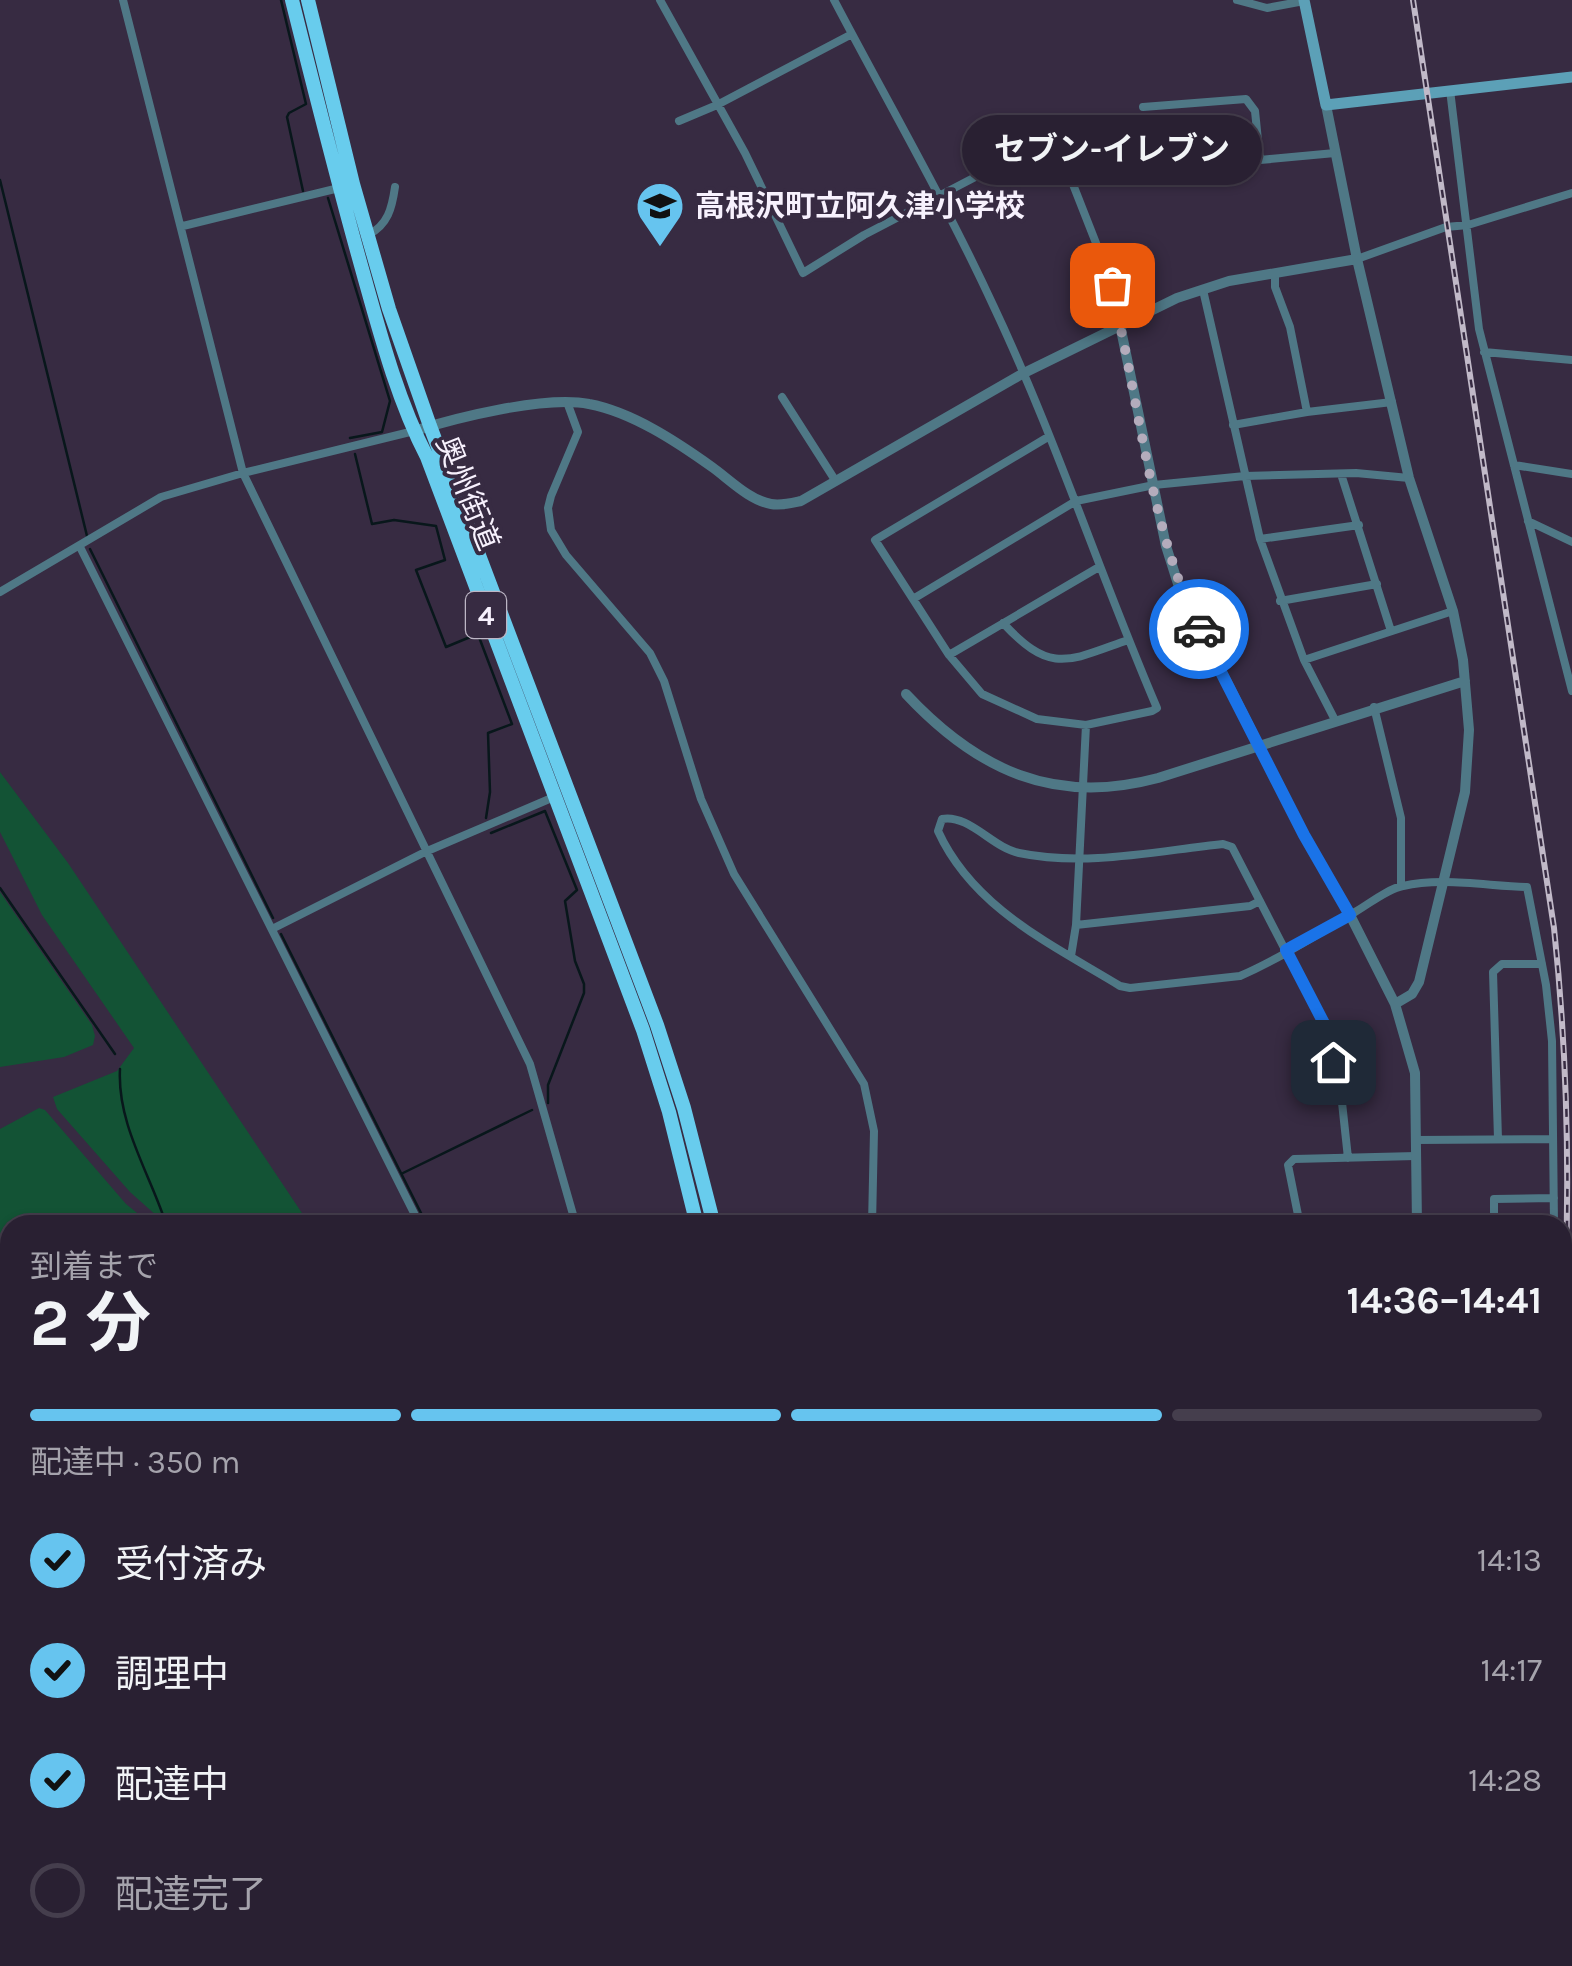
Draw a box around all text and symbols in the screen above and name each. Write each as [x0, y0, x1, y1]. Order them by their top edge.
callout: セブン-イレブン [962, 115, 1262, 185]
text: セブン-イレブン [994, 131, 1230, 168]
school or university icon: 高根沢町立阿久津小学校 [634, 180, 686, 248]
place label: 高根沢町立阿久津小学校 [695, 188, 1025, 224]
pin [1070, 243, 1155, 328]
icon: bag [1085, 258, 1140, 313]
street label: 奥州街道 [429, 431, 507, 555]
courier [1149, 579, 1249, 679]
road number: 4 [466, 592, 506, 638]
icon: car [1172, 602, 1227, 657]
pin [1291, 1020, 1376, 1105]
icon: home [1306, 1035, 1361, 1090]
text: 到着まで [30, 1248, 158, 1285]
text: 14:36–14:41 [1346, 1278, 1542, 1323]
text: 2 分 [30, 1285, 151, 1361]
text: 配達中 · 350 m [30, 1444, 240, 1481]
icon: check [30, 1533, 85, 1588]
text: 受付済み [115, 1542, 267, 1587]
text: 14:13 [1477, 1542, 1542, 1579]
icon: check [30, 1643, 85, 1698]
text: 調理中 [115, 1652, 229, 1697]
text: 14:17 [1481, 1652, 1542, 1689]
icon: check [30, 1753, 85, 1808]
text: 配達中 [115, 1762, 229, 1807]
text: 14:28 [1468, 1762, 1542, 1799]
text: 配達完了 [115, 1872, 267, 1917]

